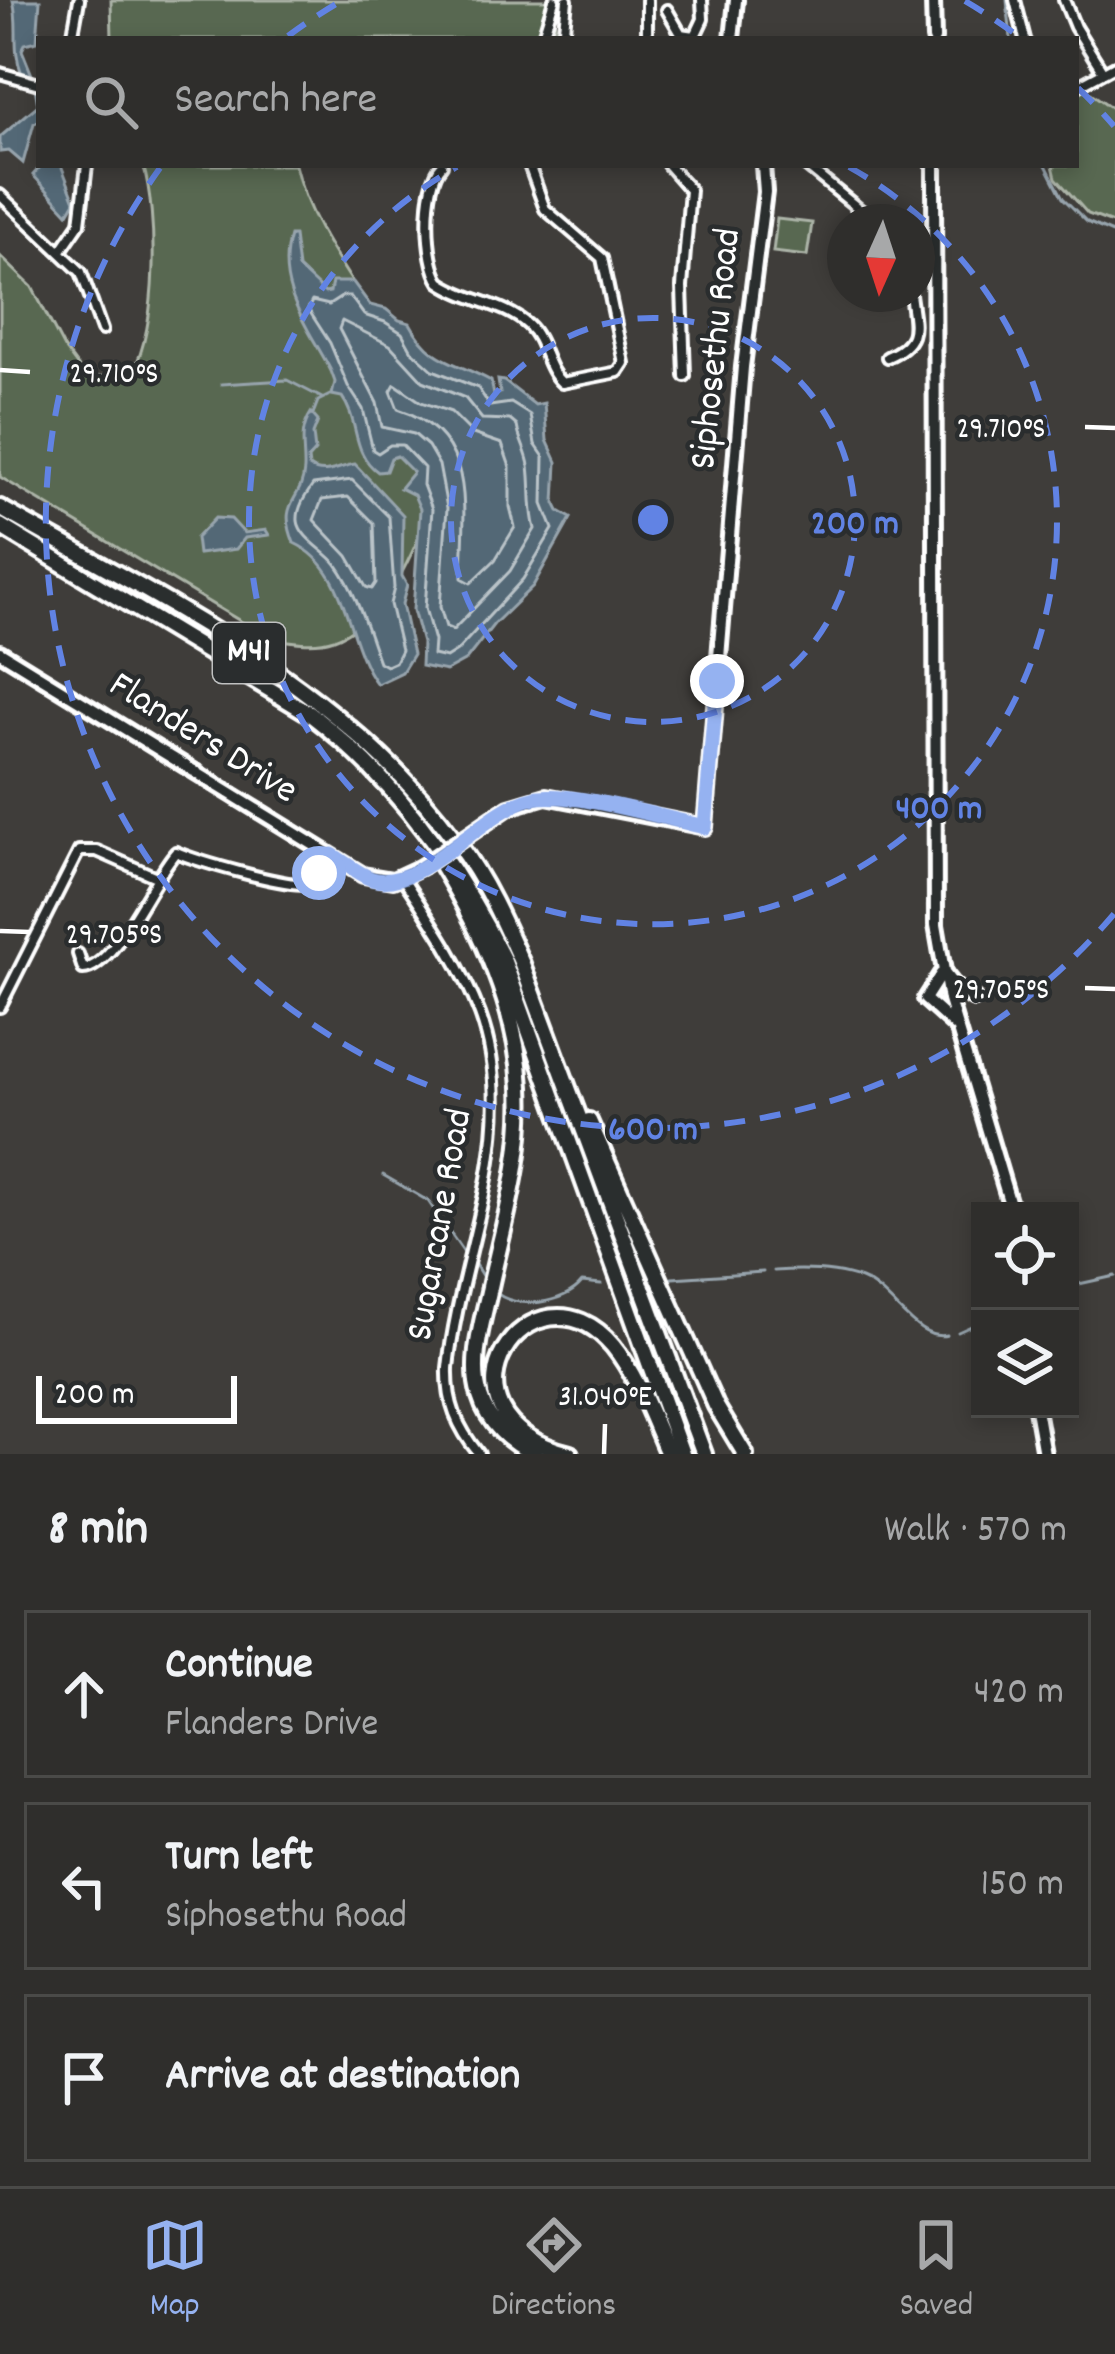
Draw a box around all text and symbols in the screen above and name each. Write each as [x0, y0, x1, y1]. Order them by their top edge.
search box [36, 36, 1079, 168]
icon: search [78, 69, 144, 135]
text: Search here [174, 70, 377, 134]
north arrow [827, 204, 935, 312]
street label: Siphosethu Road [678, 226, 758, 472]
text: 29.710°S [69, 355, 159, 398]
text: 29.710°S [956, 410, 1046, 453]
centre of rings [632, 499, 674, 541]
text: 200 m [811, 500, 899, 552]
road number: M41 [213, 623, 285, 683]
route end [690, 654, 744, 708]
street label: Flanders Drive [97, 660, 307, 820]
text: 400 m [895, 785, 983, 837]
route start [292, 846, 346, 900]
text: 29.705°S [66, 916, 162, 959]
text: 29.705°S [953, 971, 1049, 1014]
street label: Sugarcane Road [395, 1105, 489, 1345]
text: 600 m [608, 1106, 698, 1158]
map controls [971, 1202, 1079, 1418]
button: locate [971, 1202, 1079, 1310]
button: layers [971, 1310, 1079, 1418]
scale bar [36, 1370, 237, 1423]
text: 200 m [54, 1373, 135, 1420]
text: 31.040°E [558, 1378, 652, 1421]
text: 8 min [48, 1496, 148, 1568]
text: Walk · 570 m [884, 1505, 1067, 1560]
text: Continue [165, 1635, 313, 1699]
icon: ahead [51, 1661, 117, 1727]
text: 420 m [974, 1667, 1064, 1722]
text: Flanders Drive [165, 1699, 378, 1754]
text: Turn left [165, 1827, 313, 1891]
icon: left [51, 1853, 117, 1919]
text: 150 m [980, 1859, 1064, 1914]
text: Siphosethu Road [165, 1891, 407, 1946]
icon: arrive [51, 2045, 117, 2111]
text: Arrive at destination [165, 2046, 520, 2110]
tab: Map [142, 2212, 208, 2331]
tab: Directions [491, 2212, 616, 2331]
tab: Saved [900, 2212, 973, 2331]

